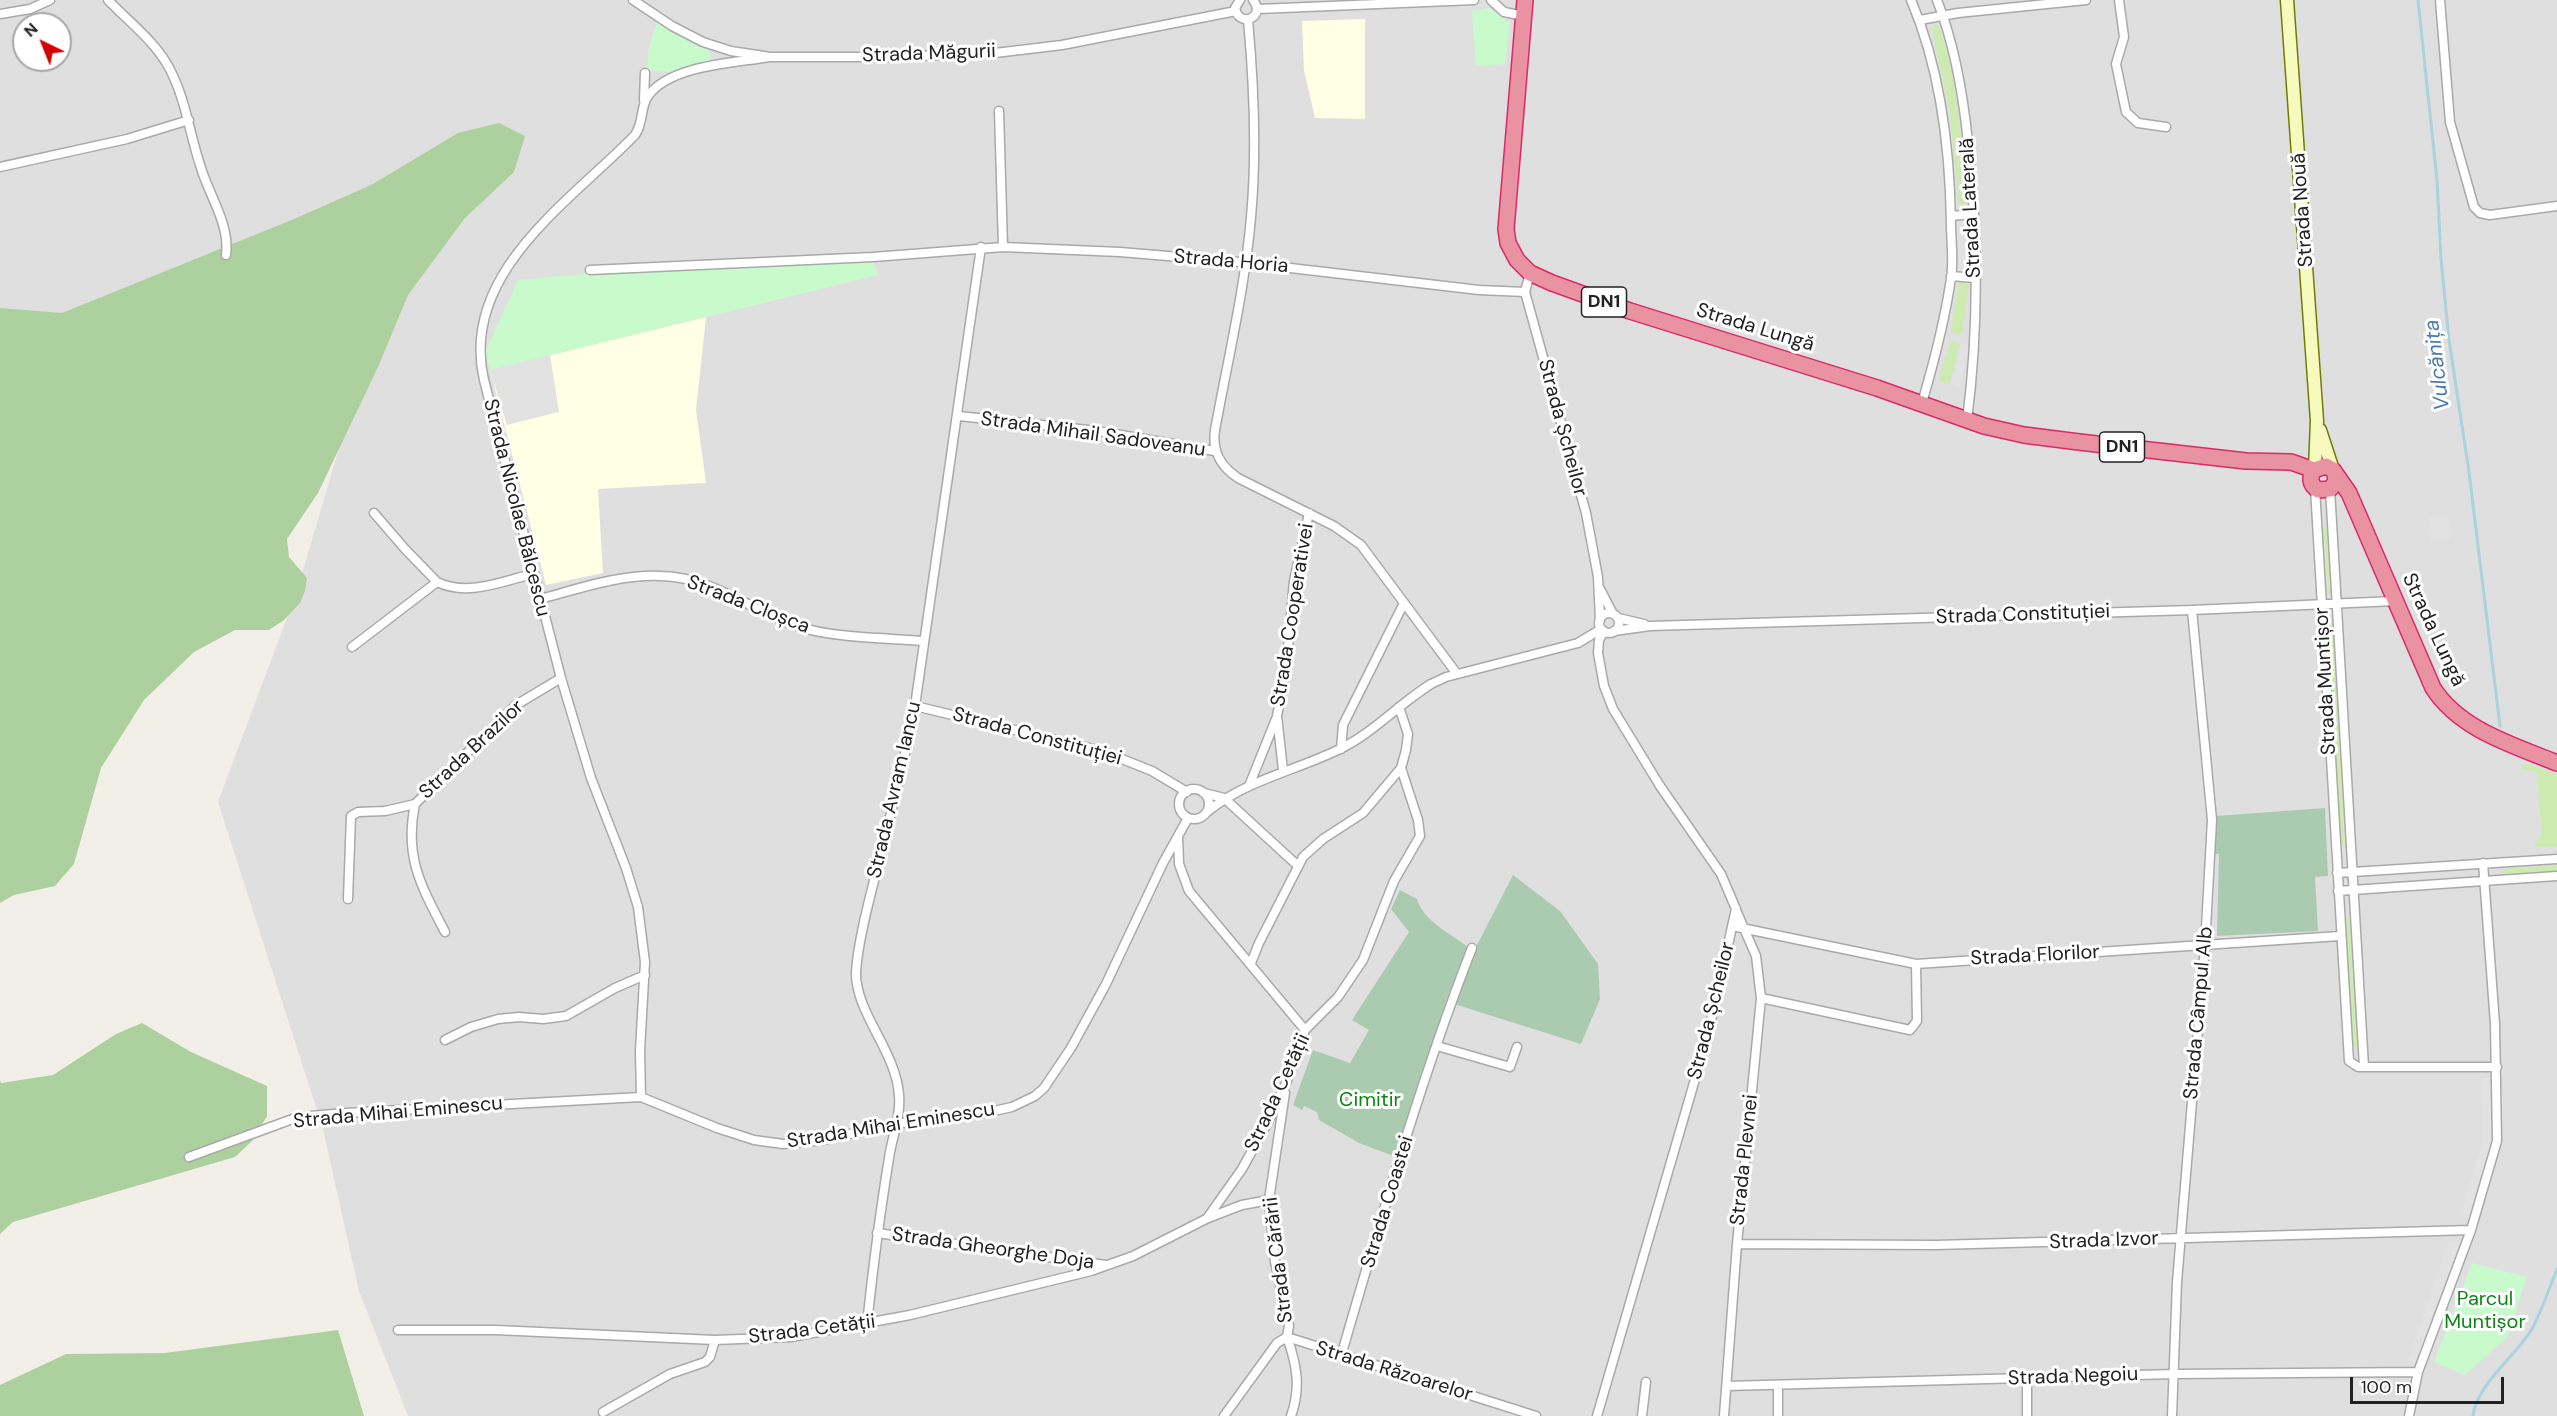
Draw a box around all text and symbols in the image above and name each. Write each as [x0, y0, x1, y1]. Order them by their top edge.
north arrow [12, 12, 72, 72]
text: N [19, 18, 42, 42]
street label: Strada Măgurii [862, 40, 996, 68]
street label: Strada Laterală [1955, 137, 1987, 279]
street label: Strada Nouă [2287, 152, 2319, 268]
street label: Strada Horia [1173, 245, 1289, 279]
road number: DN1 [1582, 287, 1626, 317]
street label: Strada Lungă [1693, 299, 1817, 357]
water label: Vulcănița [2420, 318, 2456, 412]
street label: Strada Șcheilor [1532, 357, 1592, 499]
street label: Strada Nicolae Bălcescu [477, 397, 555, 619]
street label: Strada Mihail Sadoveanu [979, 407, 1207, 463]
road number: DN1 [2100, 432, 2144, 462]
street label: Strada Cooperativei [1267, 522, 1319, 708]
street label: Strada Lungă [2396, 570, 2470, 690]
street label: Strada Cloșca [683, 571, 813, 639]
street label: Strada Constituției [1935, 600, 2111, 630]
street label: Strada Muntișor [2310, 606, 2342, 756]
street label: Strada Brazilor [415, 695, 529, 805]
street label: Strada Avram Iancu [863, 699, 927, 881]
street label: Strada Constituției [950, 703, 1124, 771]
street label: Strada Câmpul Alb [2179, 926, 2219, 1100]
street label: Strada Șcheilor [1683, 940, 1741, 1082]
street label: Strada Florilor [1970, 941, 2100, 971]
street label: Strada Cetății [1240, 1030, 1316, 1156]
park label: Cimitir [1339, 1089, 1401, 1113]
street label: Strada Mihai Eminescu [292, 1092, 504, 1134]
street label: Strada Plevnei [1726, 1093, 1764, 1227]
street label: Strada Mihai Eminescu [785, 1098, 997, 1154]
street label: Strada Coastei [1357, 1133, 1419, 1271]
street label: Strada Cărării [1259, 1196, 1299, 1324]
street label: Strada Gheorghe Doja [890, 1223, 1096, 1275]
street label: Strada Izvor [2049, 1227, 2159, 1255]
park label: Parcul Muntișor [2444, 1288, 2526, 1335]
street label: Strada Cetății [747, 1310, 877, 1350]
street label: Strada Răzoarelor [1313, 1337, 1475, 1407]
street label: Strada Negoiu [2007, 1363, 2139, 1391]
scale bar [2353, 1365, 2508, 1403]
text: 100 m [2361, 1375, 2412, 1399]

